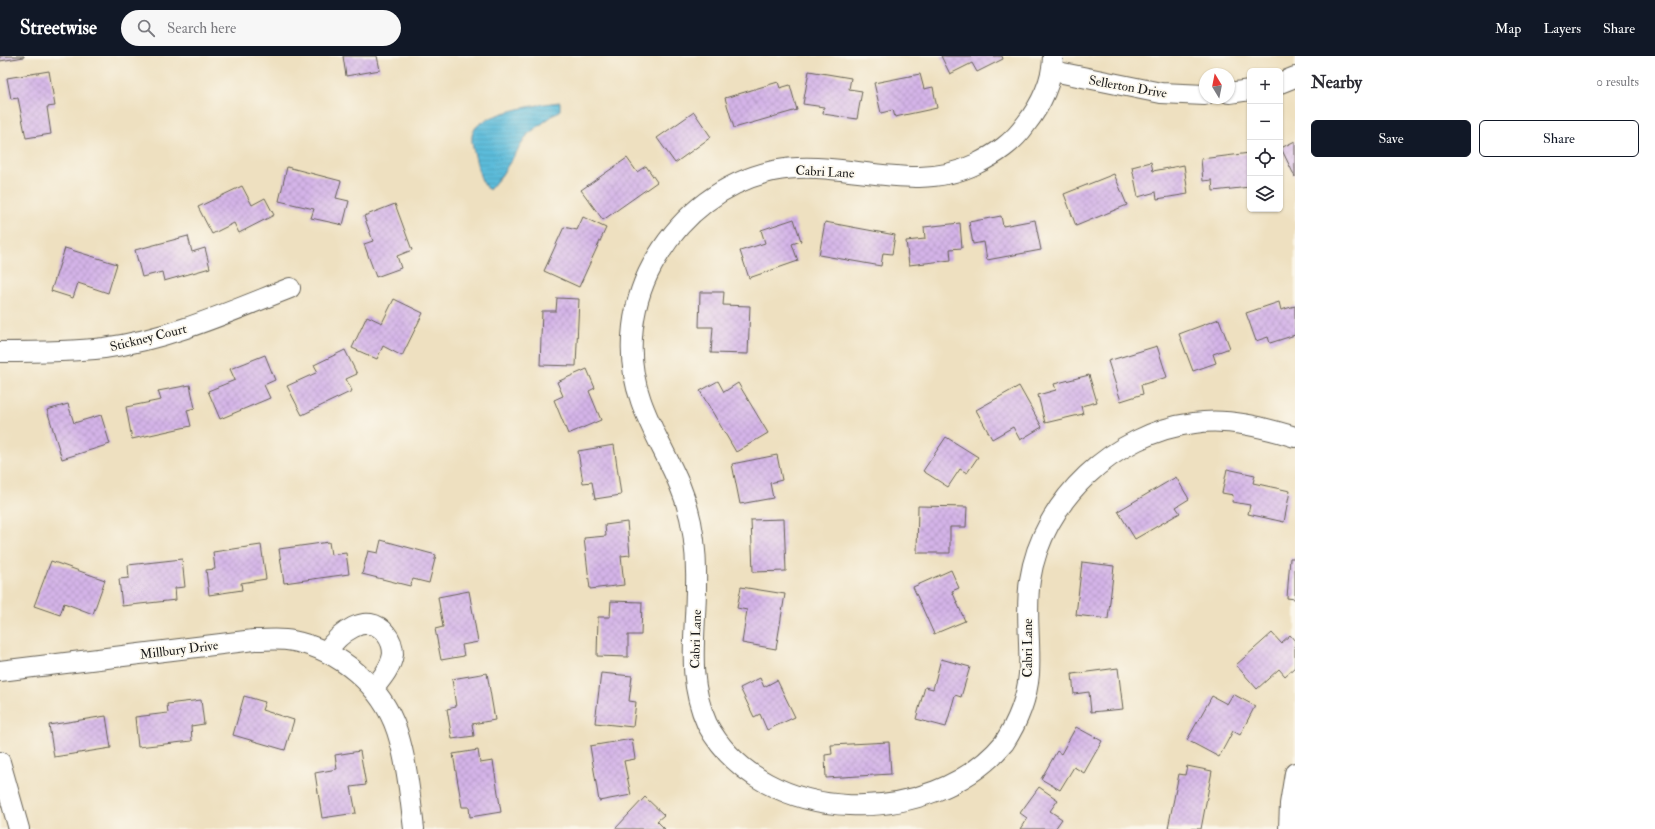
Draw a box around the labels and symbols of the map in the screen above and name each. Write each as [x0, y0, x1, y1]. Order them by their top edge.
north arrow [1199, 68, 1235, 104]
street label: Sellerton Drive [1087, 72, 1169, 102]
street label: Cabri Lane [795, 162, 855, 182]
street label: Stickney Court [108, 321, 188, 356]
street label: Cabri Lane [687, 609, 705, 669]
street label: Cabri Lane [1020, 618, 1036, 678]
street label: Millbury Drive [139, 637, 220, 664]

